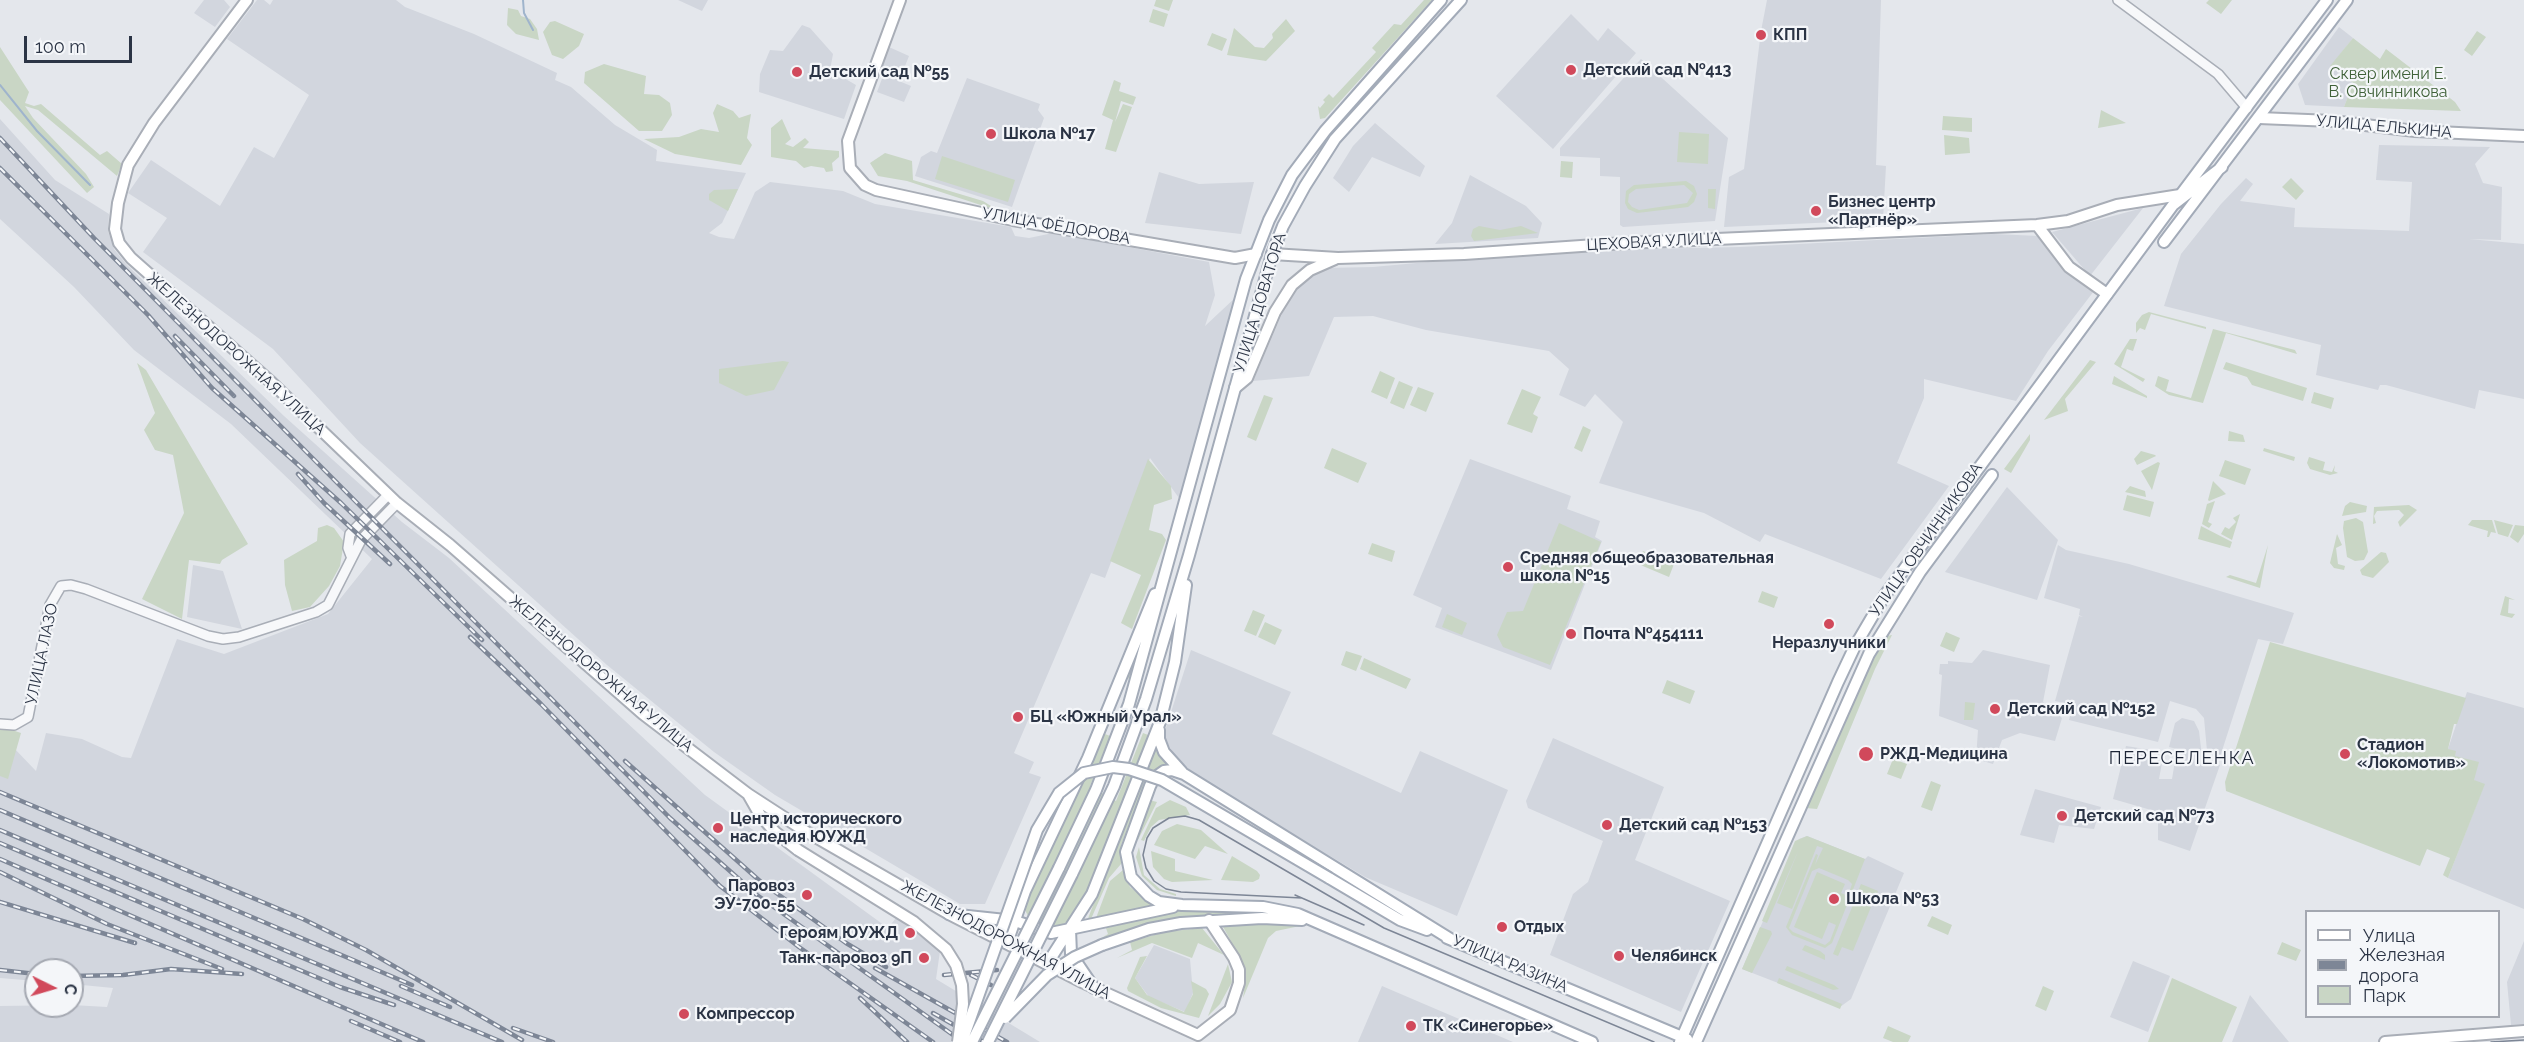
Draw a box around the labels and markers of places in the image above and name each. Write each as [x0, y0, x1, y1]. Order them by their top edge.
place label: КПП [1773, 25, 1807, 45]
marker: КПП [1754, 28, 1768, 42]
place label: Детский сад №413 [1583, 60, 1731, 80]
place label: Детский сад №55 [809, 62, 949, 82]
marker: Детский сад №413 [1564, 63, 1578, 77]
marker: Детский сад №55 [790, 65, 804, 79]
place label: Школа №17 [1003, 124, 1095, 144]
marker: Школа №17 [984, 127, 998, 141]
place label: Бизнес центр «Партнёр» [1828, 192, 1936, 230]
marker: Бизнес центр «Партнёр» [1809, 204, 1823, 218]
place label: Средняя общеобразовательная школа №15 [1520, 548, 1774, 586]
marker: Средняя общеобразовательная школа №15 [1501, 560, 1515, 574]
marker: Неразлучники [1822, 617, 1836, 631]
place label: Почта №454111 [1583, 624, 1703, 644]
marker: Почта №454111 [1564, 627, 1578, 641]
place label: Неразлучники [1772, 633, 1886, 653]
place label: Детский сад №152 [2007, 699, 2155, 719]
marker: Детский сад №152 [1988, 702, 2002, 716]
place label: БЦ «Южный Урал» [1030, 707, 1182, 727]
marker: БЦ «Южный Урал» [1011, 710, 1025, 724]
place label: Стадион «Локомотив» [2357, 735, 2466, 773]
place label: РЖД-Медицина [1880, 744, 2008, 764]
marker: РЖД-Медицина [1857, 745, 1875, 763]
marker: Стадион «Локомотив» [2338, 747, 2352, 761]
place label: Детский сад №73 [2074, 806, 2214, 826]
place label: Центр исторического наследия ЮУЖД [730, 809, 902, 847]
marker: Детский сад №73 [2055, 809, 2069, 823]
place label: Детский сад №153 [1619, 815, 1767, 835]
marker: Детский сад №153 [1600, 818, 1614, 832]
marker: Центр исторического наследия ЮУЖД [711, 821, 725, 835]
place label: Паровоз ЭУ-700-55 [714, 876, 795, 914]
marker: Паровоз ЭУ-700-55 [800, 888, 814, 902]
place label: Школа №53 [1846, 889, 1939, 909]
marker: Школа №53 [1827, 892, 1841, 906]
place label: Отдых [1514, 917, 1564, 937]
marker: Отдых [1495, 920, 1509, 934]
place label: Героям ЮУЖД [779, 923, 898, 943]
marker: Героям ЮУЖД [903, 926, 917, 940]
place label: Челябинск [1631, 946, 1717, 966]
place label: Танк-паровоз 9П [779, 948, 912, 968]
marker: Челябинск [1612, 949, 1626, 963]
marker: Танк-паровоз 9П [917, 951, 931, 965]
place label: Компрессор [696, 1004, 795, 1024]
marker: Компрессор [677, 1007, 691, 1021]
place label: ТК «Синегорье» [1423, 1016, 1553, 1036]
marker: ТК «Синегорье» [1404, 1019, 1418, 1033]

